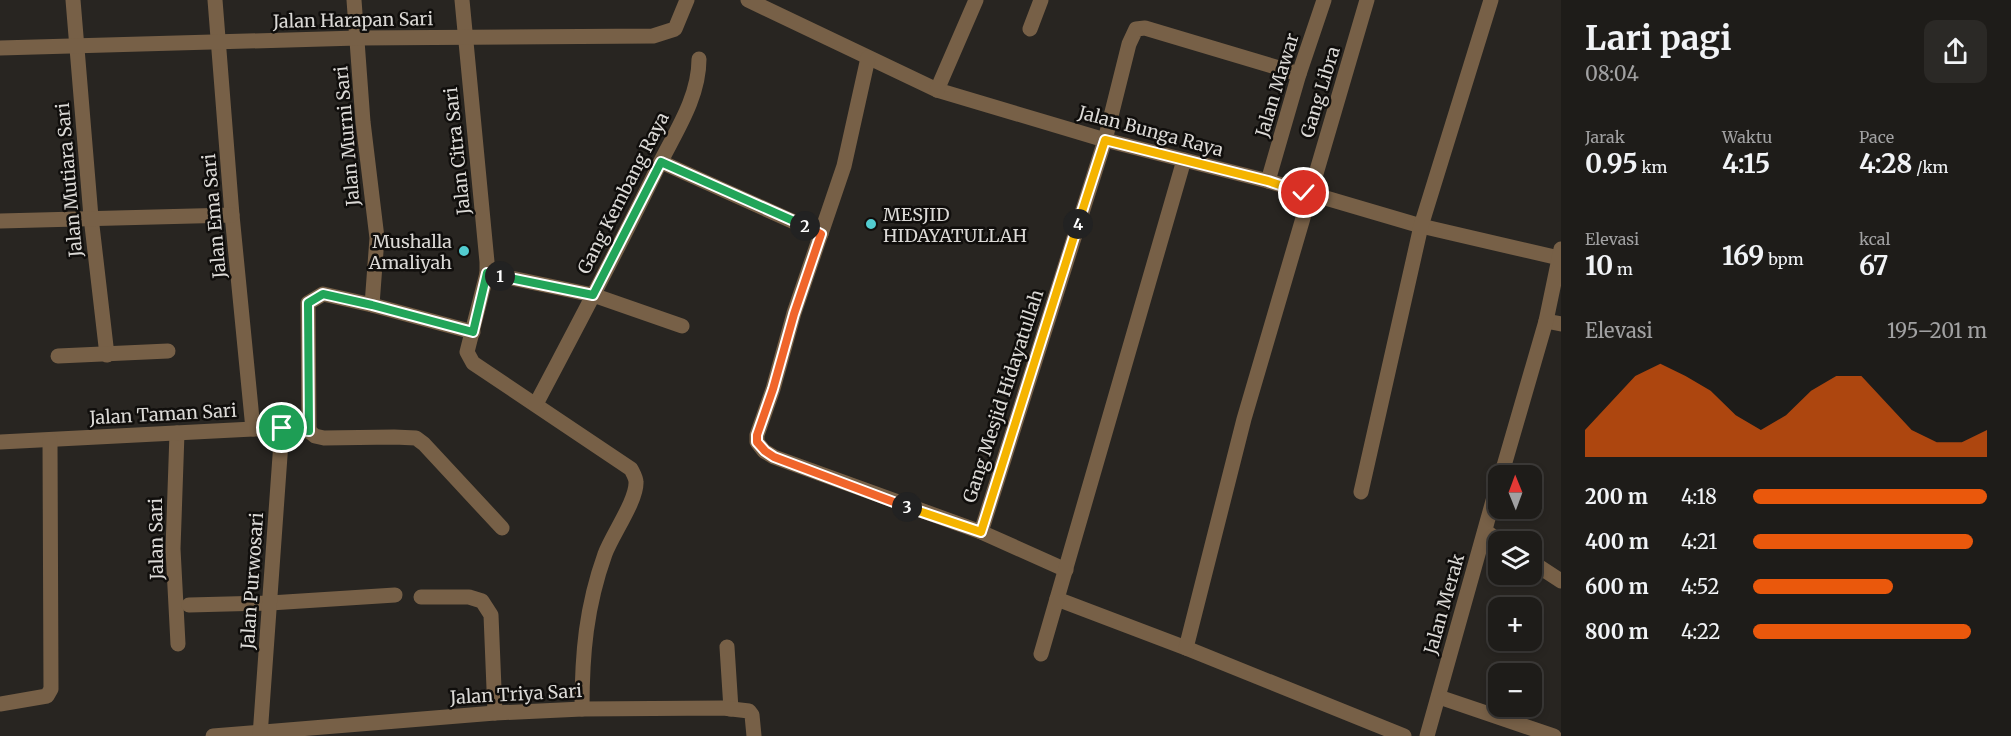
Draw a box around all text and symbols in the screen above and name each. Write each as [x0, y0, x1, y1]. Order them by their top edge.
street label: Jalan Harapan Sari [272, 7, 434, 33]
text: Lari pagi [1585, 18, 1732, 59]
button: share [1924, 20, 1987, 83]
street label: Jalan Mawar [1250, 30, 1304, 141]
street label: Gang Libra [1295, 43, 1345, 141]
text: 08:04 [1585, 61, 1639, 86]
street label: Jalan Murni Sari [329, 65, 365, 208]
street label: Jalan Citra Sari [439, 86, 475, 217]
street label: Jalan Bunga Raya [1075, 100, 1226, 161]
street label: Jalan Mutiara Sari [51, 102, 87, 259]
street label: Gang Kembang Raya [572, 108, 674, 278]
text: Jarak [1585, 127, 1625, 147]
text: Waktu [1722, 127, 1772, 147]
text: Pace [1859, 127, 1894, 147]
text: 0.95 [1585, 147, 1638, 180]
text: 4:15 [1722, 147, 1770, 180]
text: 4:28 [1859, 147, 1912, 180]
street label: Jalan Ema Sari [197, 153, 231, 280]
text: km [1638, 157, 1667, 177]
text: /km [1912, 157, 1949, 177]
pin [1278, 167, 1329, 218]
icon: check [1287, 176, 1320, 209]
place label: MESJID HIDAYATULLAH [883, 203, 1027, 247]
pin: 4 [1063, 209, 1093, 239]
pin: 2 [790, 211, 820, 241]
text: 4 [1073, 214, 1083, 234]
text: 2 [800, 216, 810, 236]
marker: MESJID HIDAYATULLAH [864, 217, 878, 231]
text: Elevasi [1585, 229, 1639, 249]
text: kcal [1859, 229, 1890, 249]
place label: Mushalla Amaliyah [368, 230, 452, 274]
text: 169 [1722, 239, 1764, 272]
marker: Mushalla Amaliyah [457, 244, 471, 258]
text: 10 [1585, 249, 1613, 282]
text: bpm [1764, 249, 1804, 269]
text: 67 [1859, 249, 1888, 282]
text: m [1613, 259, 1633, 279]
pin: 1 [485, 261, 515, 291]
text: 1 [496, 266, 504, 286]
street label: Gang Mesjid Hidayatullah [958, 286, 1048, 505]
text: Elevasi [1585, 318, 1653, 343]
text: 195–201 m [1887, 318, 1987, 343]
street label: Jalan Taman Sari [88, 399, 237, 429]
pin [256, 402, 307, 453]
icon: arrive [265, 411, 298, 444]
north arrow [1488, 465, 1542, 519]
map controls [1488, 465, 1542, 717]
text: 200 m [1585, 484, 1648, 509]
text: 4:18 [1681, 484, 1717, 509]
pin: 3 [892, 492, 922, 522]
text: 3 [902, 497, 912, 517]
street label: Jalan Sari [144, 498, 168, 581]
street label: Jalan Purwosari [236, 512, 268, 651]
text: 400 m [1585, 529, 1649, 554]
text: 4:21 [1681, 529, 1717, 554]
button: layers [1488, 531, 1542, 585]
street label: Jalan Merak [1418, 551, 1469, 658]
text: 600 m [1585, 574, 1649, 599]
text: 4:52 [1681, 574, 1719, 599]
button: + [1488, 597, 1542, 651]
text: 800 m [1585, 619, 1649, 644]
text: 4:22 [1681, 619, 1720, 644]
button: − [1488, 663, 1542, 717]
street label: Jalan Triya Sari [448, 679, 583, 709]

